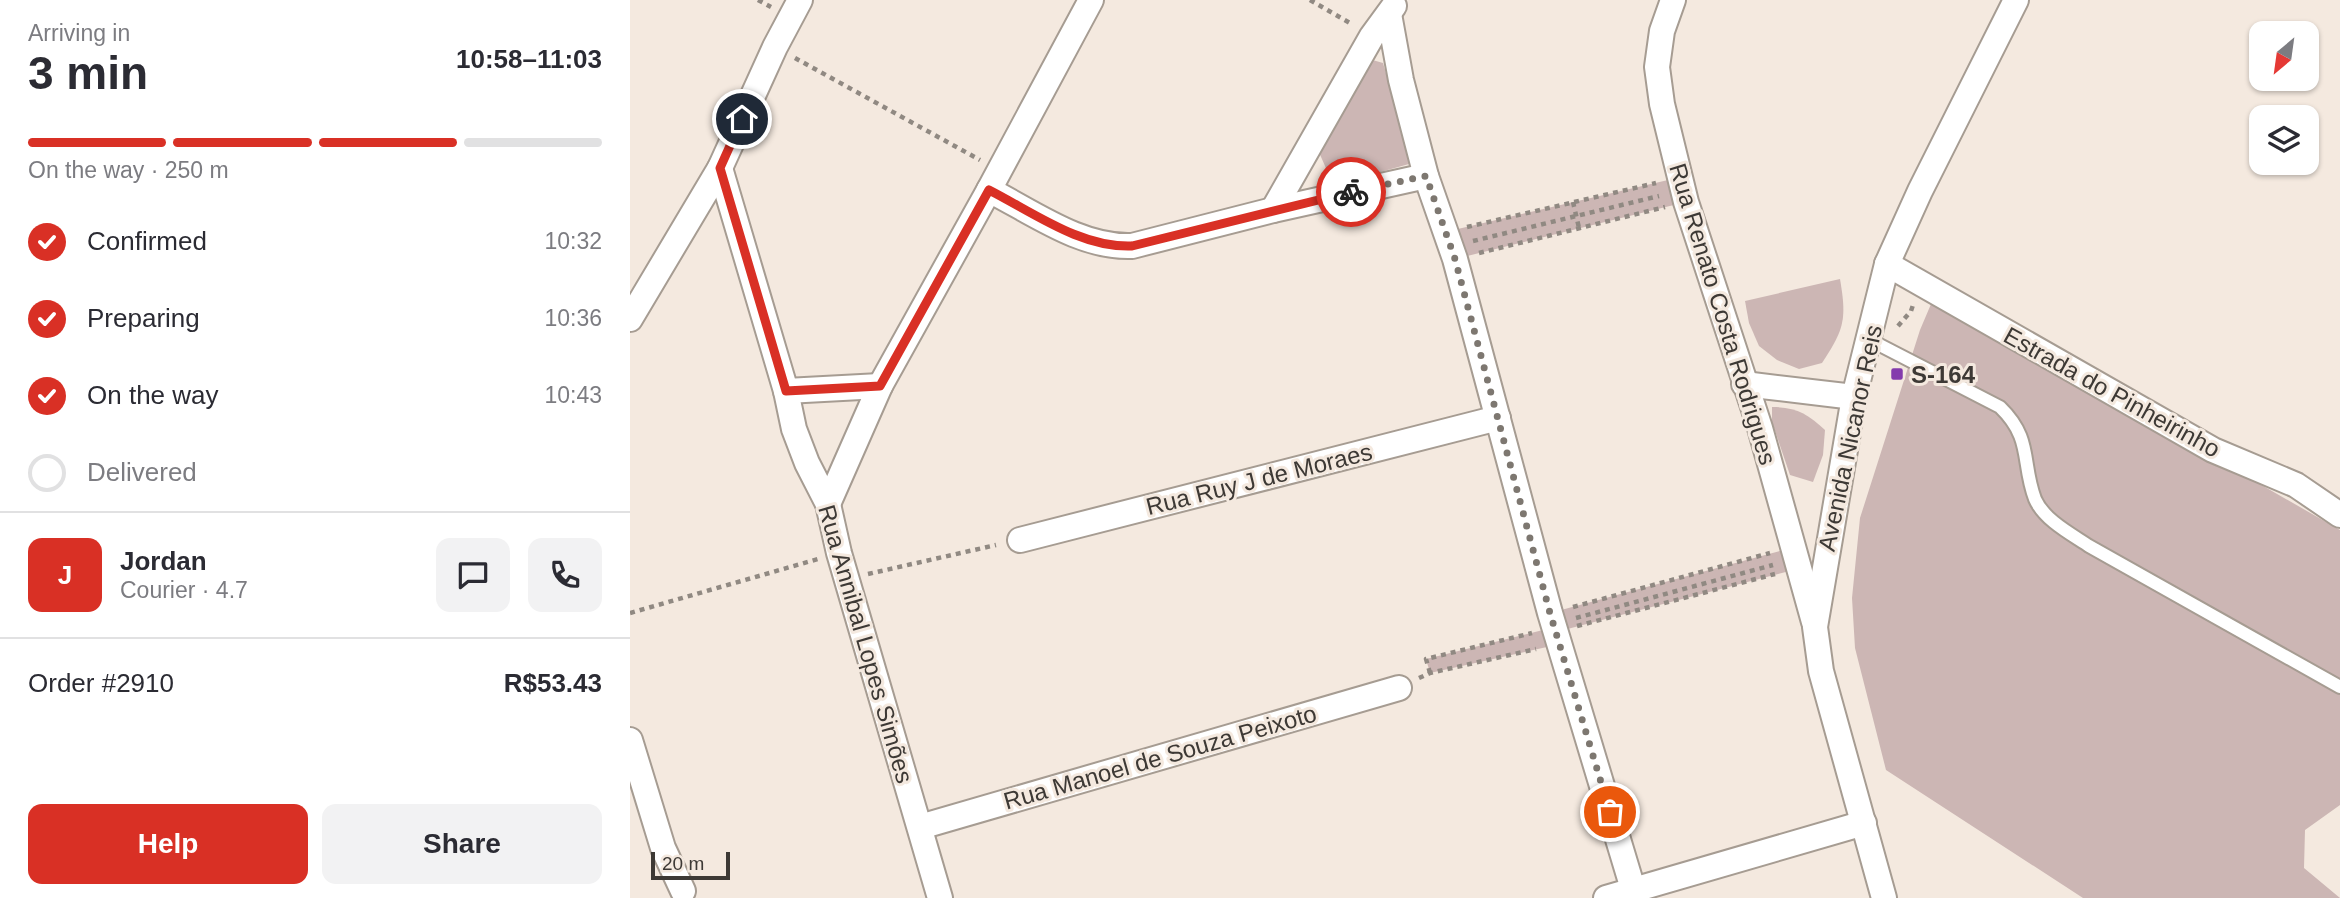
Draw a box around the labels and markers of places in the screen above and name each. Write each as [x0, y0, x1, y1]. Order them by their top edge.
pin [712, 89, 772, 149]
place label: S-164 [1911, 361, 1976, 388]
marker: S-164 [1889, 366, 1905, 382]
pin [1580, 782, 1640, 842]

